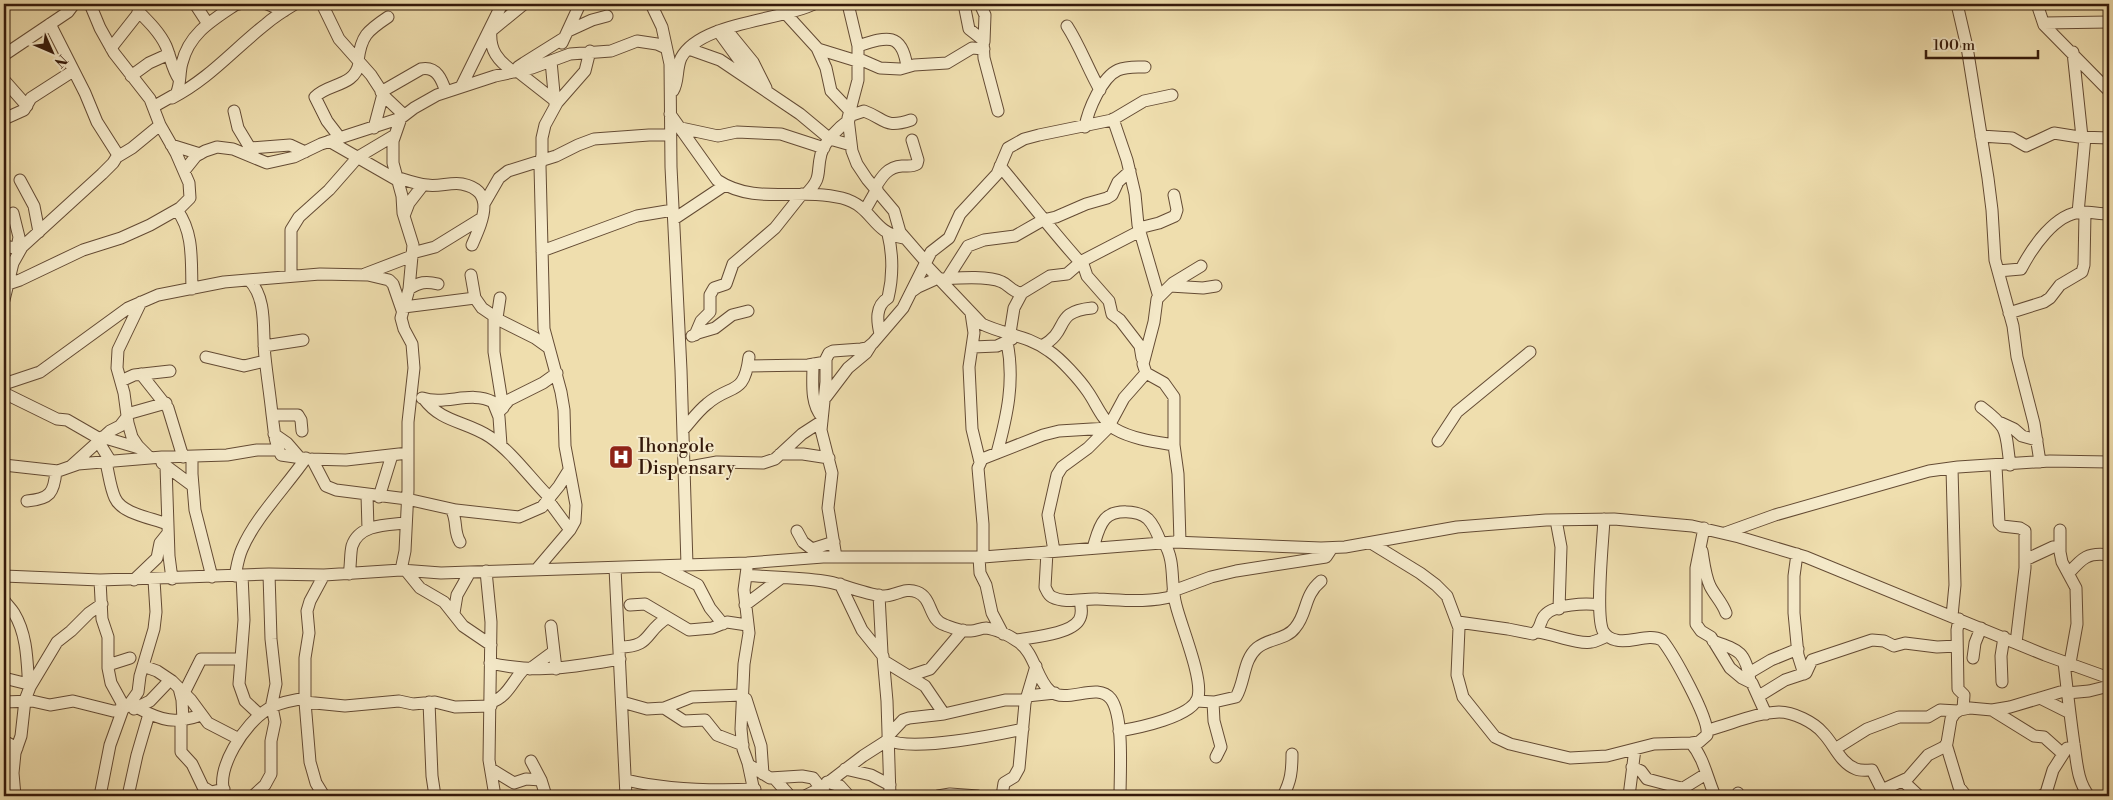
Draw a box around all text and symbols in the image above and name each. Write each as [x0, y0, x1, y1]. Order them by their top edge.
north arrow [28, 28, 78, 78]
scale bar [1926, 28, 2038, 60]
text: 100 m [1933, 36, 1975, 55]
text: N [50, 50, 71, 71]
place label: Ihongole Dispensary [638, 434, 736, 480]
hospital icon: Ihongole Dispensary [608, 444, 634, 470]

